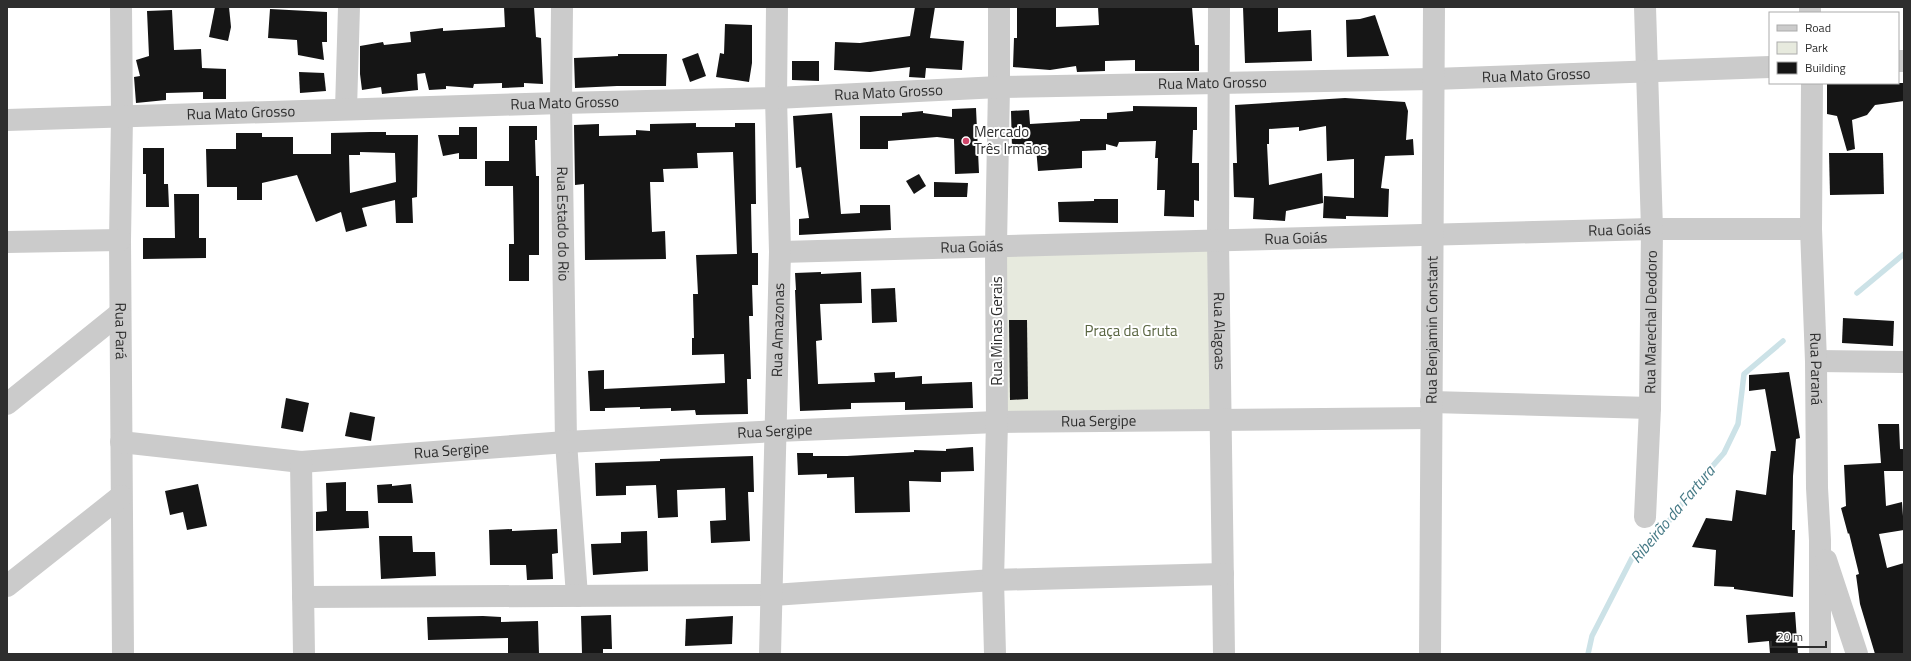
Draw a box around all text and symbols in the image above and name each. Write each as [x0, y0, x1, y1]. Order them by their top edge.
legend [1769, 12, 1899, 84]
text: Road [1805, 18, 1831, 37]
text: Park [1805, 38, 1828, 57]
text: Building [1805, 58, 1846, 77]
street label: Rua Mato Grosso [1482, 61, 1591, 88]
street label: Rua Mato Grosso [1158, 70, 1267, 95]
street label: Rua Mato Grosso [834, 78, 943, 106]
street label: Rua Mato Grosso [510, 90, 619, 116]
street label: Rua Mato Grosso [186, 99, 296, 125]
place label: Mercado Três Irmãos [974, 120, 1047, 160]
marker: Mercado Três Irmãos [961, 136, 971, 146]
street label: Rua Estado do Rio [551, 166, 576, 282]
street label: Rua Goiás [1588, 217, 1651, 242]
street label: Rua Goiás [1264, 226, 1328, 250]
street label: Rua Goiás [940, 234, 1004, 259]
street label: Rua Marechal Deodoro [1638, 250, 1663, 394]
street label: Rua Benjamin Constant [1420, 255, 1443, 404]
street label: Rua Minas Gerais [985, 276, 1008, 386]
street label: Rua Amazonas [765, 283, 790, 377]
street label: Rua Alagoas [1208, 292, 1232, 370]
street label: Rua Pará [109, 302, 133, 360]
park label: Praça da Gruta [1085, 319, 1178, 342]
street label: Rua Paraná [1804, 332, 1828, 406]
street label: Rua Sergipe [1061, 409, 1136, 432]
street label: Rua Sergipe [737, 418, 813, 444]
street label: Rua Sergipe [413, 436, 490, 464]
water label: Ribeirão da Fartura [1624, 459, 1721, 568]
scale bar [1771, 623, 1826, 649]
text: 20 m [1777, 627, 1803, 646]

